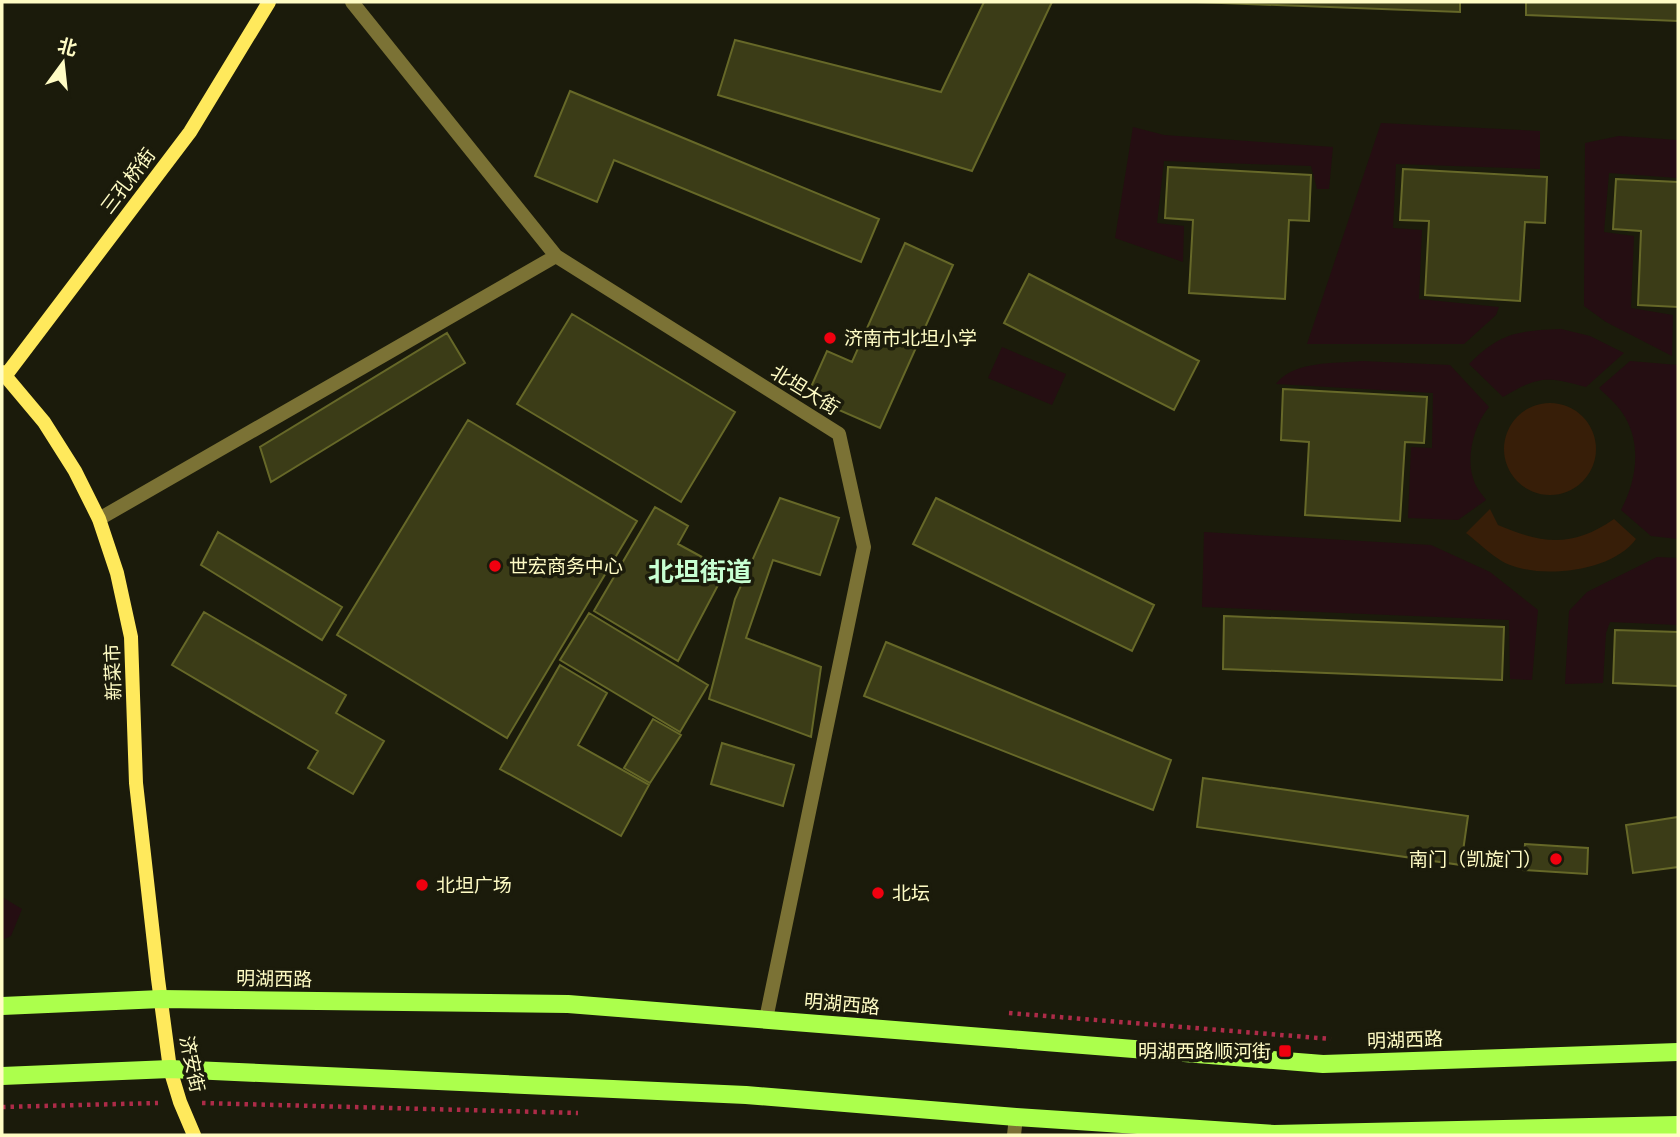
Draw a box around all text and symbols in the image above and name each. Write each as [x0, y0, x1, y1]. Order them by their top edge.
north arrow [28, 28, 98, 98]
text: 北 [55, 33, 79, 61]
street label: 三孔桥街 [96, 144, 160, 218]
place label: 济南市北坦小学 [844, 327, 977, 350]
marker: 济南市北坦小学 [822, 330, 838, 346]
street label: 北坦大街 [767, 360, 843, 420]
place label: 世宏商务中心 [509, 555, 623, 578]
district label: 北坦街道 [648, 557, 752, 588]
marker: 世宏商务中心 [487, 558, 503, 574]
street label: 新菜市 [101, 643, 125, 701]
place label: 南门（凯旋门） [1409, 848, 1542, 871]
marker: 南门（凯旋门） [1548, 851, 1564, 867]
place label: 北坦广场 [436, 874, 512, 897]
marker: 北坦广场 [414, 877, 430, 893]
place label: 北坛 [892, 882, 930, 905]
marker: 北坛 [870, 885, 886, 901]
street label: 明湖西路 [236, 967, 312, 991]
street label: 明湖西路 [803, 989, 881, 1019]
street label: 明湖西路 [1367, 1027, 1443, 1053]
street label: 济安街 [175, 1034, 209, 1094]
place label: 明湖西路顺河街 [1138, 1040, 1271, 1063]
marker: 明湖西路顺河街 [1277, 1043, 1293, 1059]

